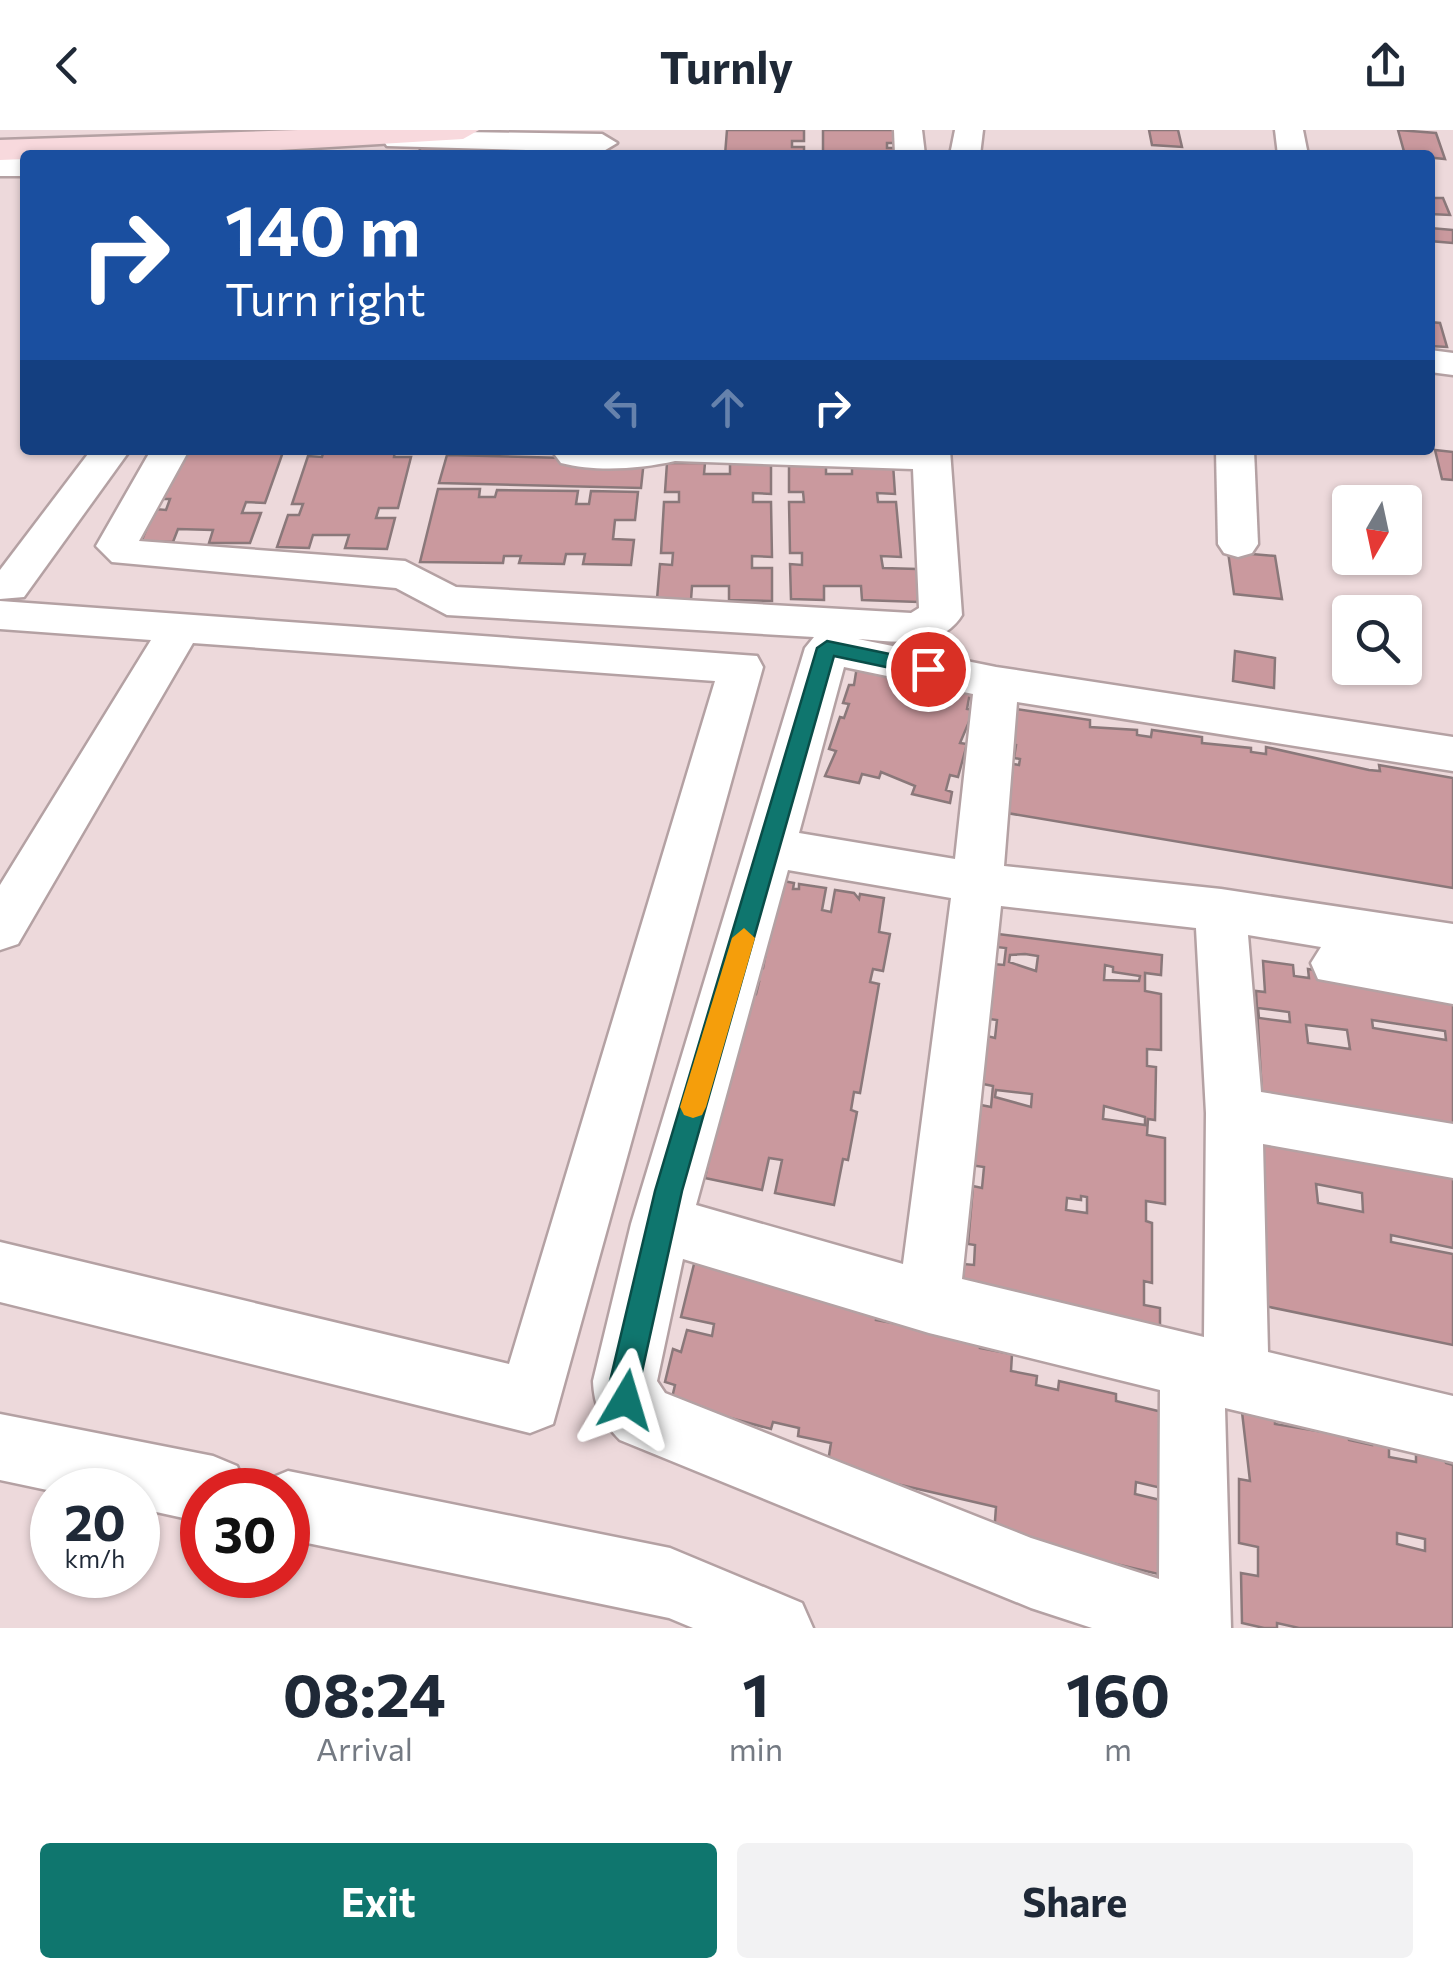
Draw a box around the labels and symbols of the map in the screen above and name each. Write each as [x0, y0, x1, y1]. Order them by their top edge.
north arrow [1332, 485, 1422, 575]
pin [886, 627, 971, 712]
position arrow [574, 1348, 678, 1452]
speed limit sign: 30 [180, 1468, 310, 1598]

